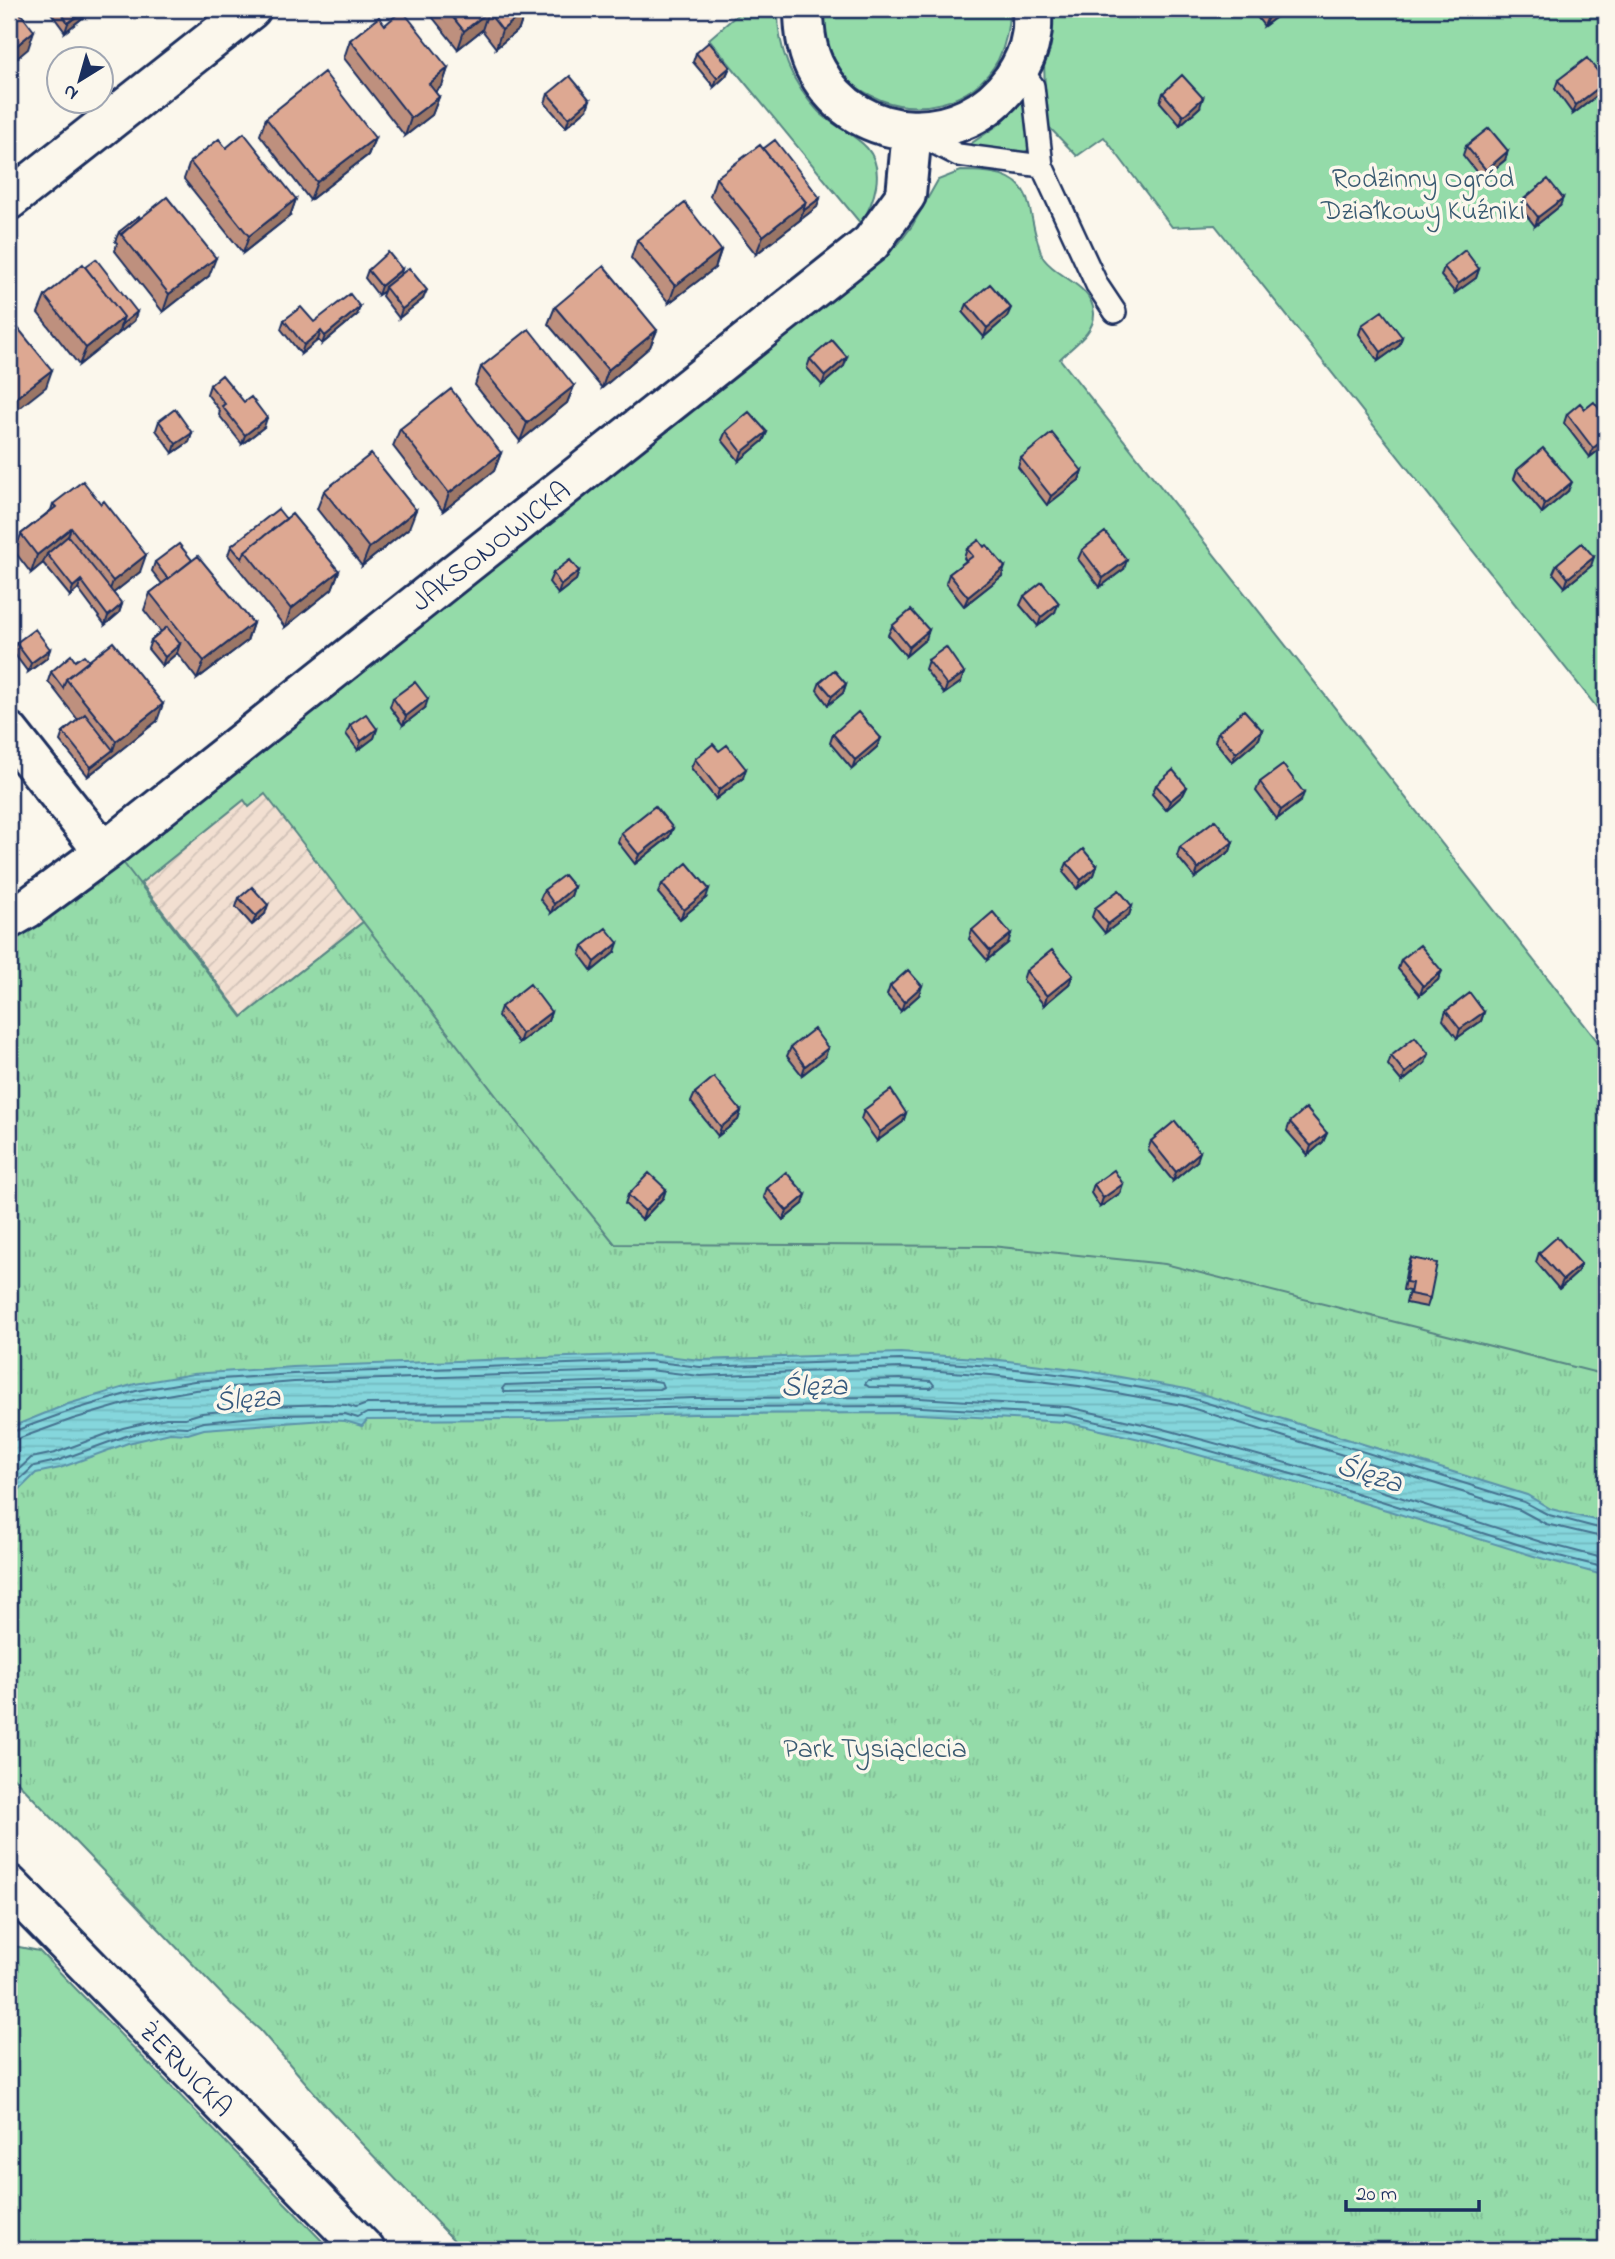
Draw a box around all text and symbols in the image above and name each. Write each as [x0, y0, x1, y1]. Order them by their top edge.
north arrow [46, 46, 116, 116]
text: N [58, 77, 85, 106]
park label: Rodzinny Ogród Działkowy Kuźniki [1320, 160, 1525, 233]
street label: JAKSONOWICKA [404, 472, 581, 623]
water label: Ślęza [780, 1365, 848, 1411]
water label: Ślęza [212, 1376, 283, 1426]
water label: Ślęza [1331, 1445, 1408, 1507]
park label: Park Tysiąclecia [783, 1730, 967, 1771]
street label: ŻERNICKA [128, 2013, 241, 2128]
scale bar [1346, 2168, 1478, 2212]
text: 20 m [1356, 2180, 1397, 2210]

